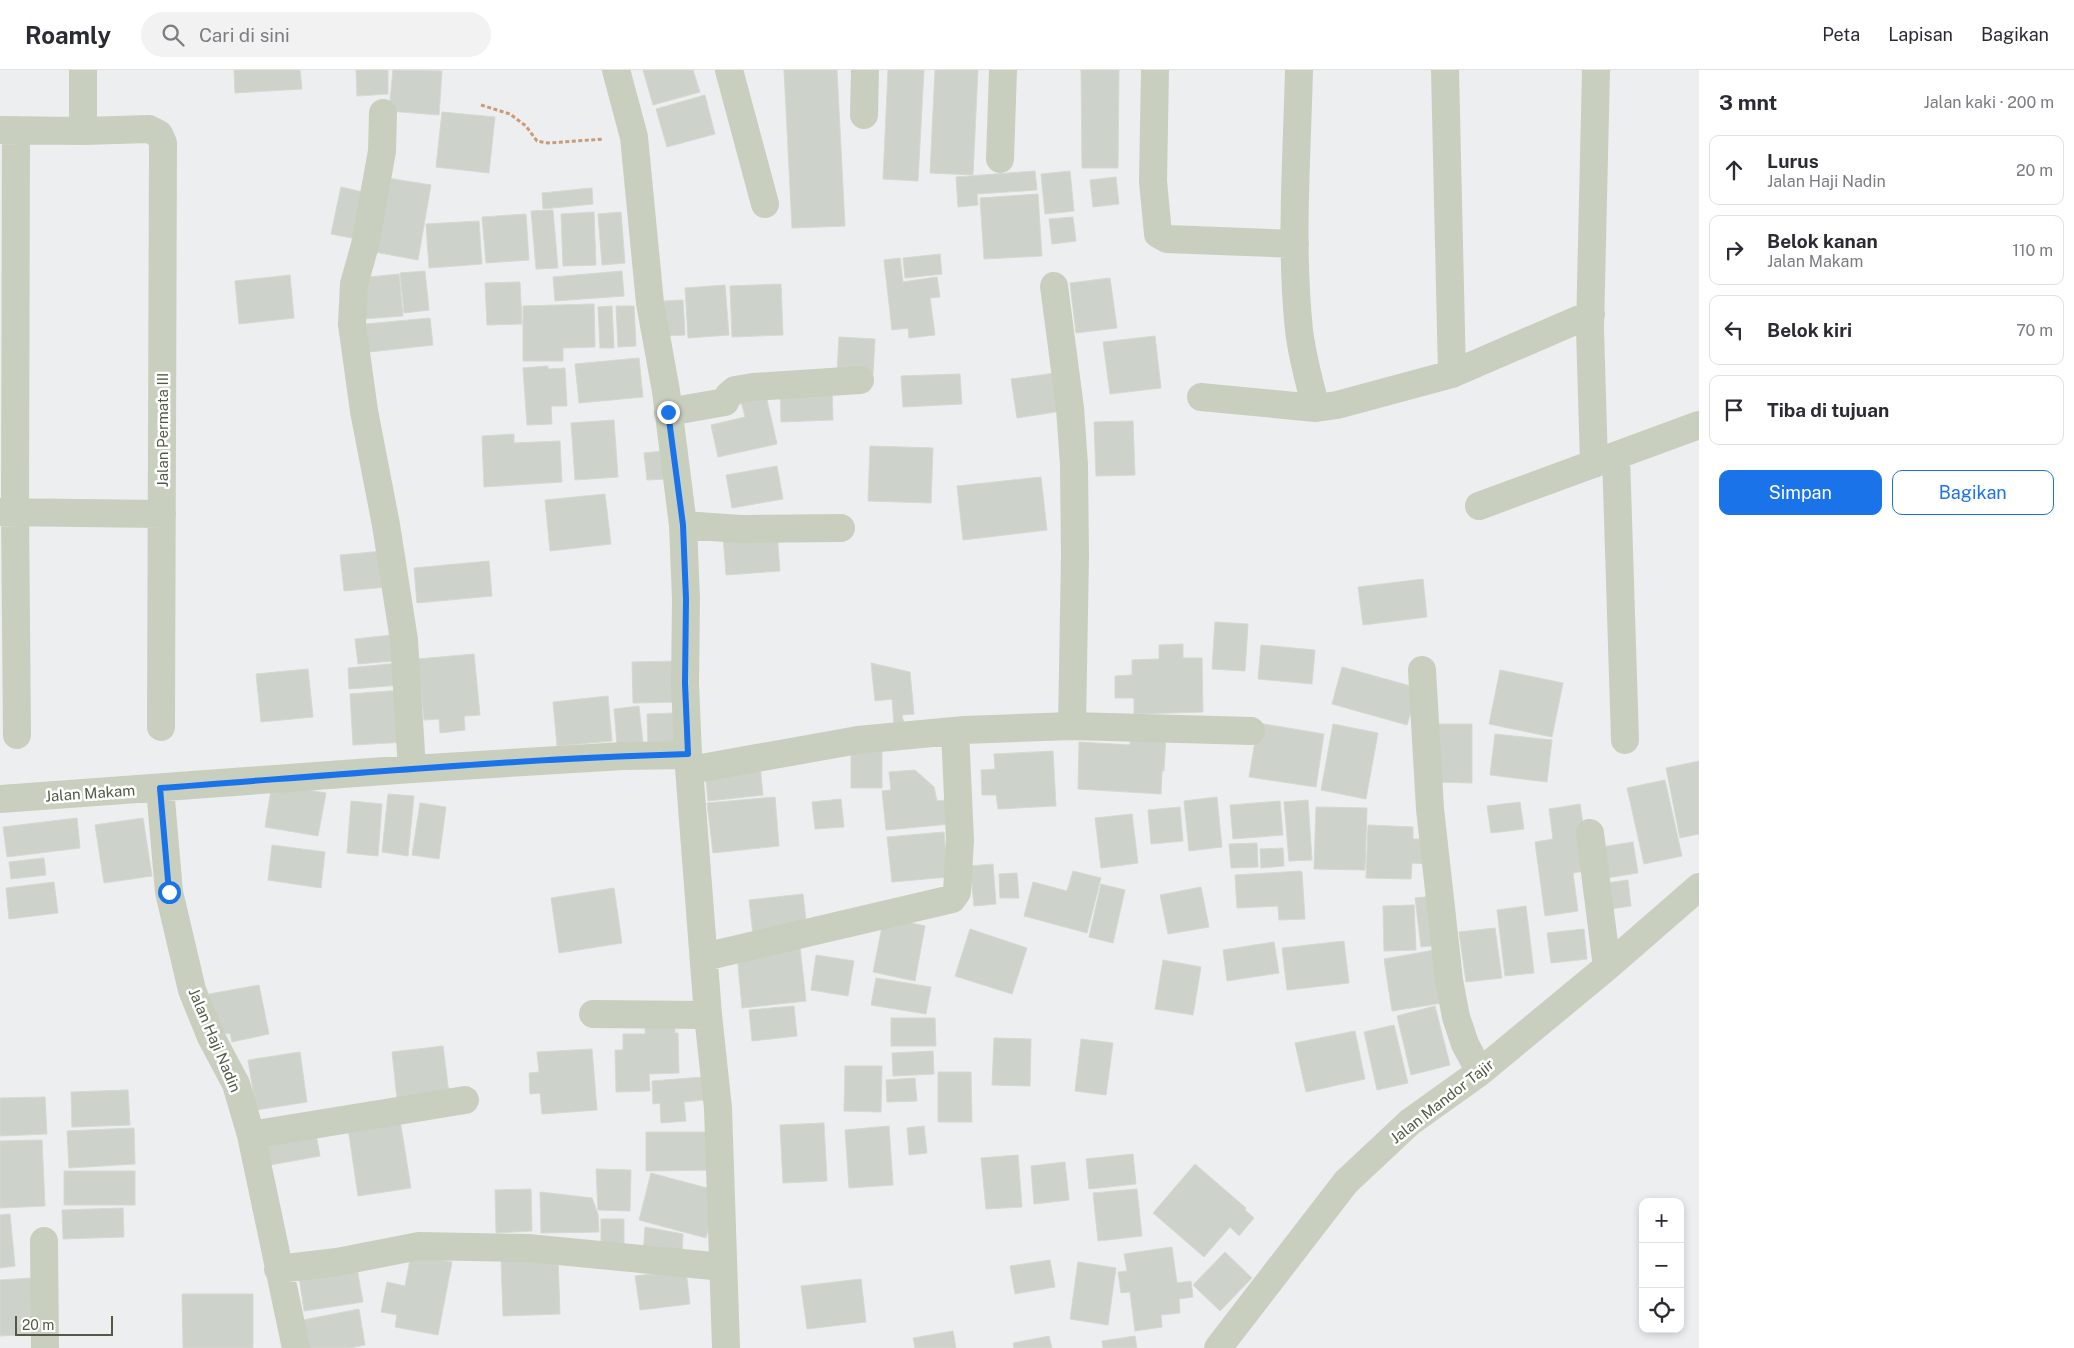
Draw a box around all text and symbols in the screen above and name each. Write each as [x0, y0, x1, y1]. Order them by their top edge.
search box [141, 12, 491, 57]
text: Roamly [25, 21, 111, 49]
icon: search [159, 21, 187, 49]
text: Cari di sini [199, 24, 290, 46]
text: Peta [1822, 24, 1860, 45]
text: Lapisan [1888, 24, 1953, 45]
text: Bagikan [1981, 24, 2049, 45]
text: 3 mnt [1719, 90, 1777, 115]
text: Jalan kaki · 200 m [1924, 93, 2054, 112]
text: Lurus [1767, 150, 1819, 172]
icon: ahead [1720, 156, 1748, 184]
text: 20 m [2016, 161, 2053, 180]
text: Jalan Haji Nadin [1767, 172, 1886, 191]
text: Belok kanan [1767, 230, 1878, 252]
icon: right [1720, 236, 1748, 264]
text: 110 m [2012, 241, 2053, 260]
text: Jalan Makam [1767, 252, 1863, 271]
icon: left [1720, 316, 1748, 344]
text: Belok kiri [1767, 319, 1852, 341]
text: 70 m [2016, 321, 2053, 340]
street label: Jalan Permata III [154, 373, 171, 487]
icon: arrive [1720, 396, 1748, 424]
text: Tiba di tujuan [1767, 399, 1889, 421]
route end [657, 401, 680, 424]
button: Simpan [1719, 470, 1882, 515]
button: Bagikan [1892, 470, 2054, 515]
street label: Jalan Makam [44, 781, 136, 805]
route start [158, 881, 181, 904]
street label: Jalan Haji Nadin [185, 985, 245, 1095]
street label: Jalan Mandor Tajir [1387, 1055, 1497, 1147]
map controls [1639, 1198, 1684, 1333]
button: + [1639, 1198, 1684, 1243]
button: − [1639, 1243, 1684, 1288]
button: locate [1639, 1288, 1684, 1333]
scale bar [15, 1313, 112, 1336]
text: 20 m [22, 1317, 54, 1333]

